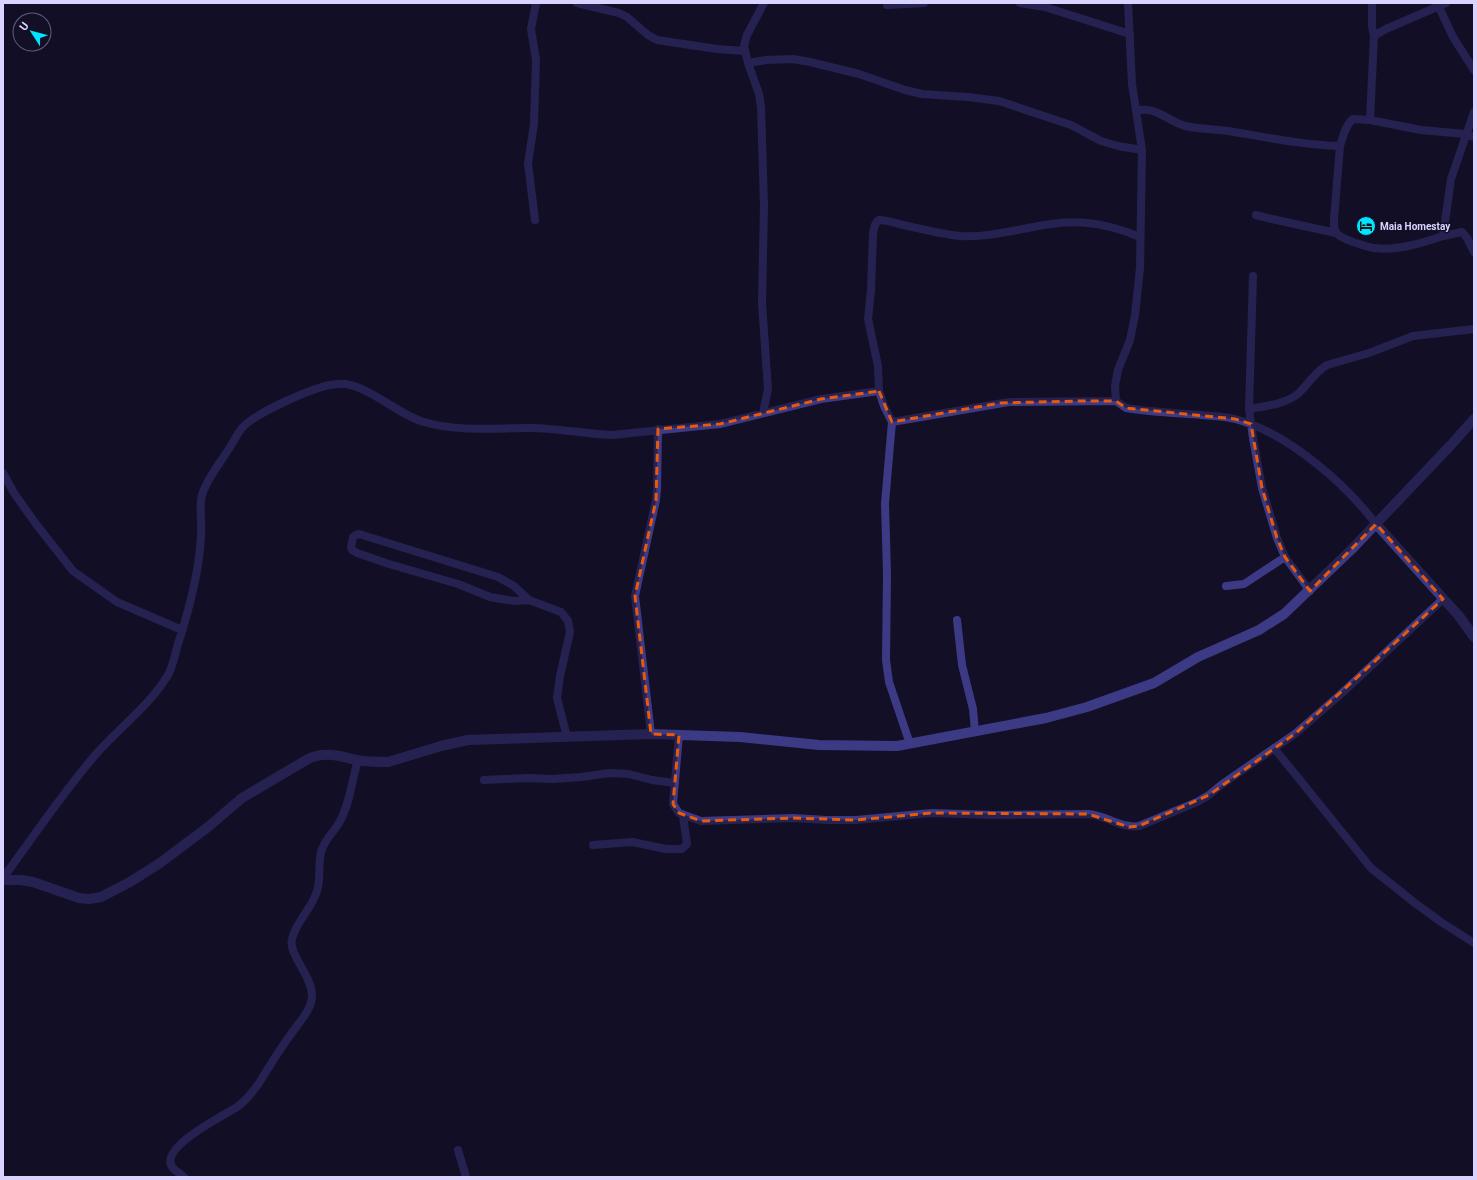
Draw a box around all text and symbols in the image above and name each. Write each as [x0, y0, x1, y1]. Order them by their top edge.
north arrow [12, 12, 52, 52]
text: U [17, 20, 32, 33]
hotel icon: Maia Homestay [1355, 215, 1377, 237]
place label: Maia Homestay [1380, 221, 1451, 232]

